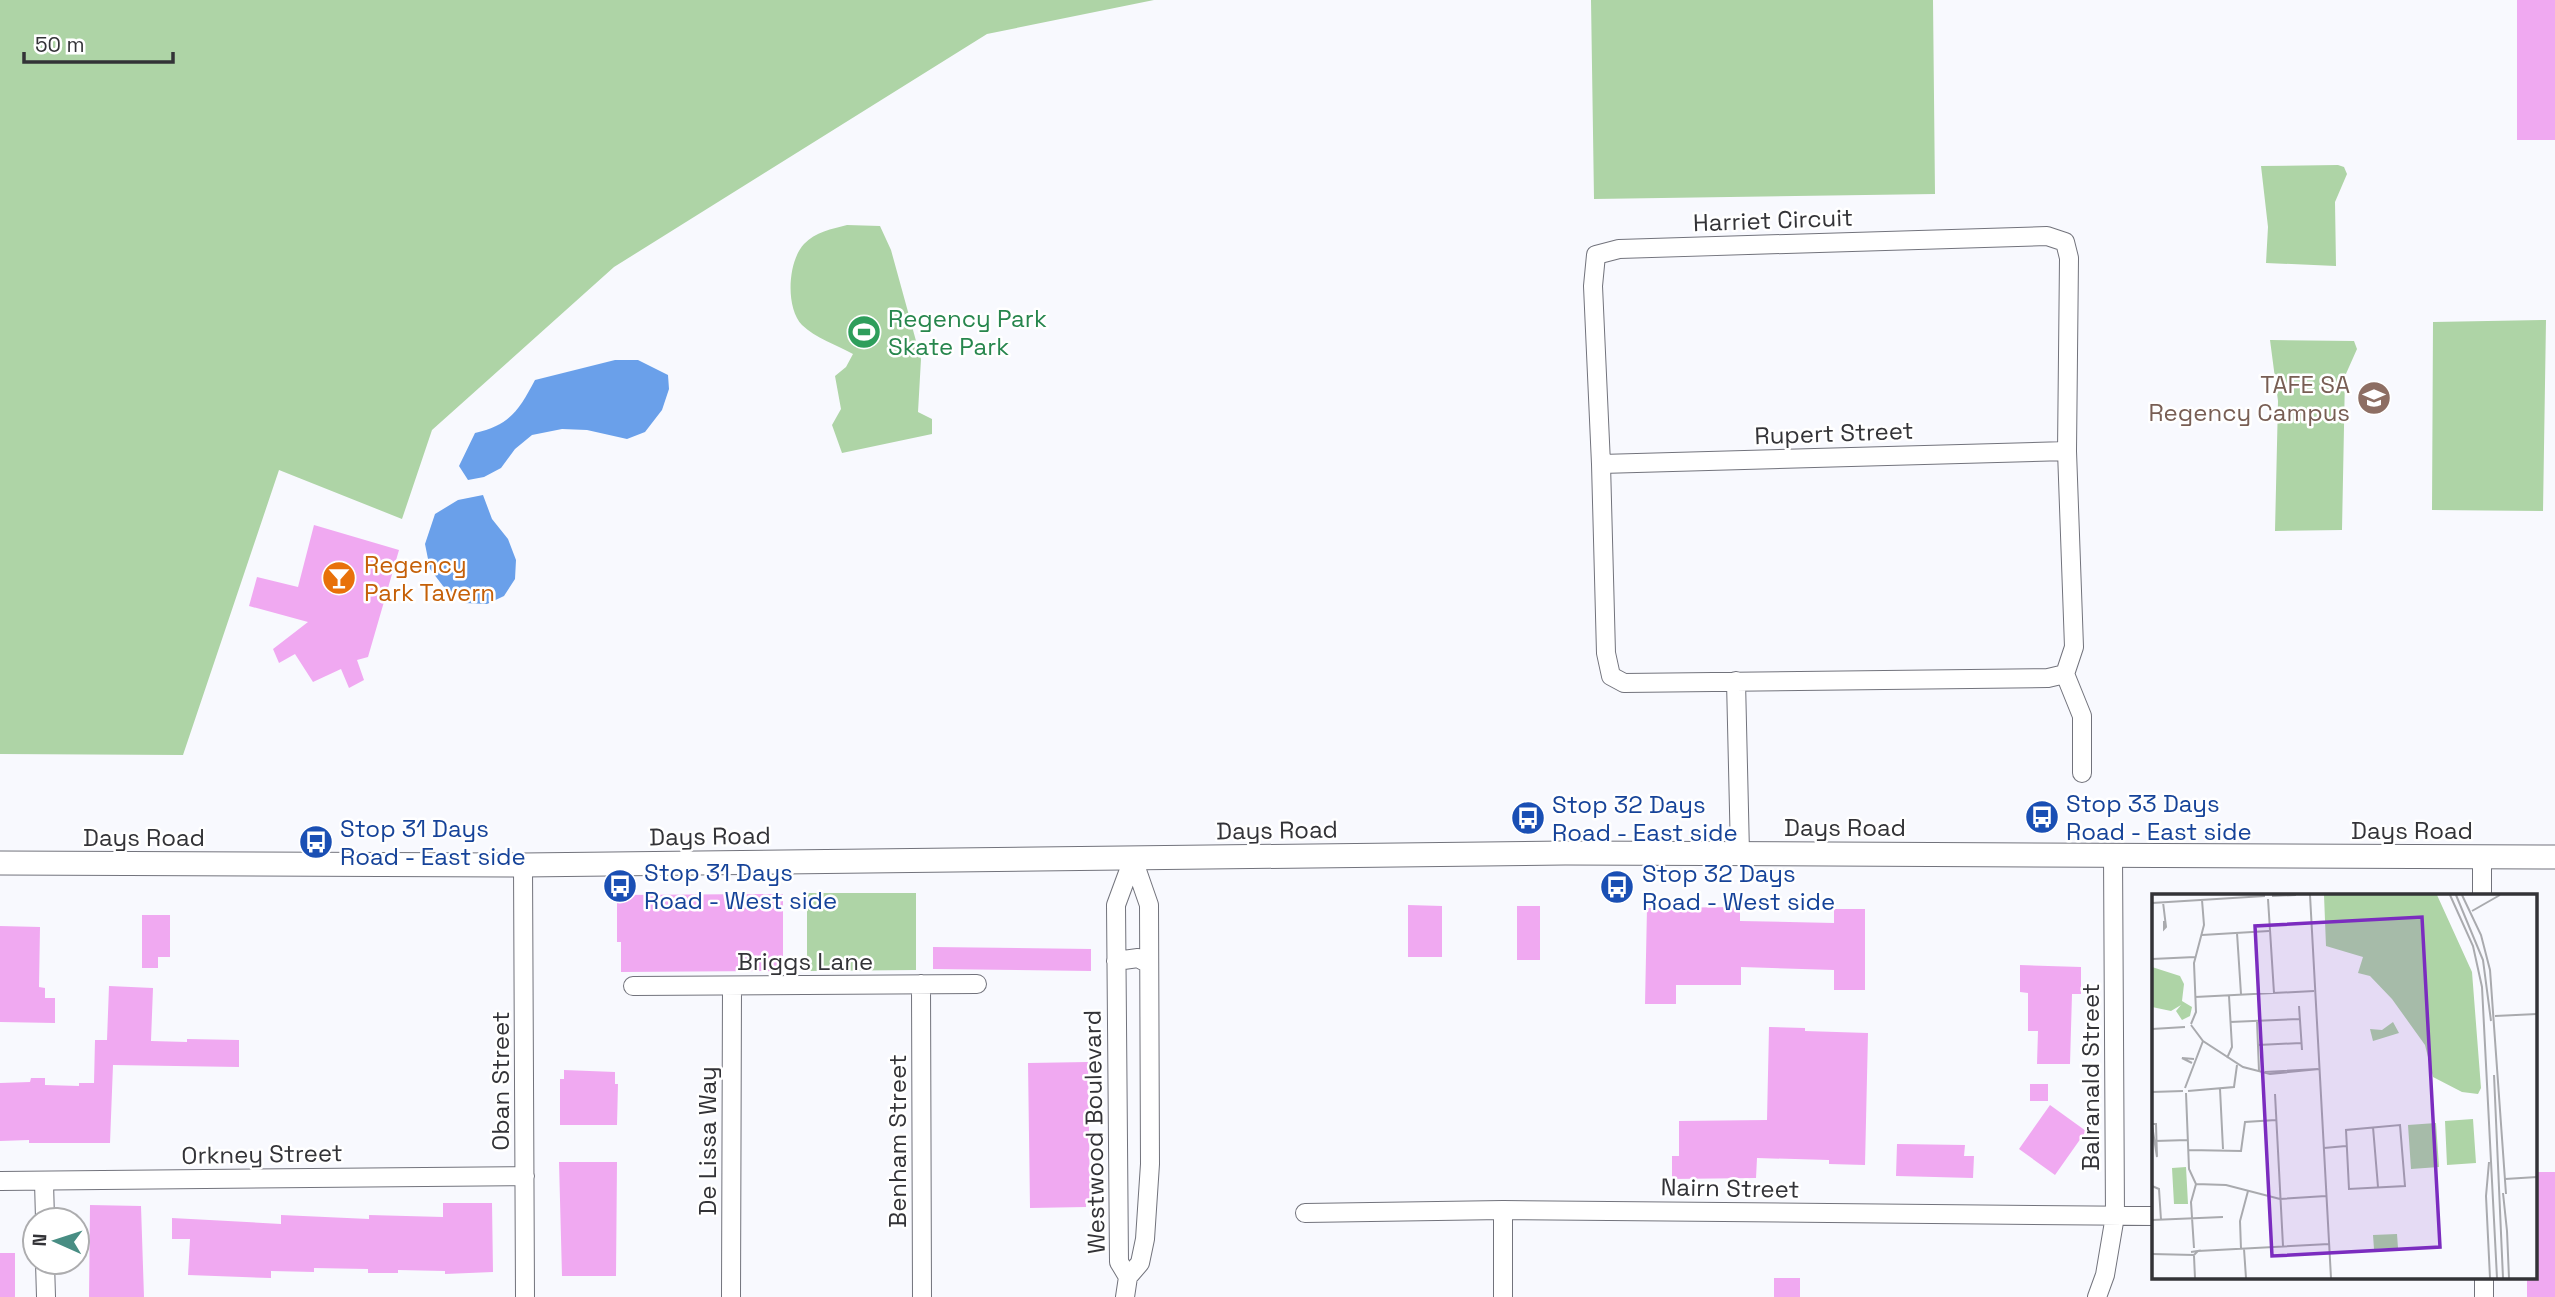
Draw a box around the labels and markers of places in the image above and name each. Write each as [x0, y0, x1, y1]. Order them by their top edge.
place label: Regency Park Skate Park [888, 303, 1047, 362]
sports icon: Regency Park Skate Park [845, 313, 883, 351]
place label: TAFE SA Regency Campus [2148, 369, 2350, 428]
school or university icon: TAFE SA Regency Campus [2355, 379, 2393, 417]
place label: Regency Park Tavern [364, 549, 495, 608]
bar icon: Regency Park Tavern [320, 559, 358, 597]
place label: Stop 33 Days Road - East side [2066, 788, 2252, 847]
place label: Stop 32 Days Road - East side [1552, 789, 1738, 848]
bus stop icon: Stop 33 Days Road - East side [2023, 798, 2061, 836]
bus stop icon: Stop 32 Days Road - East side [1509, 799, 1547, 837]
place label: Stop 31 Days Road - East side [340, 813, 526, 872]
bus stop icon: Stop 31 Days Road - East side [297, 823, 335, 861]
place label: Stop 31 Days Road - West side [644, 857, 837, 916]
place label: Stop 32 Days Road - West side [1642, 858, 1835, 917]
bus stop icon: Stop 31 Days Road - West side [601, 867, 639, 905]
bus stop icon: Stop 32 Days Road - West side [1598, 868, 1636, 906]

